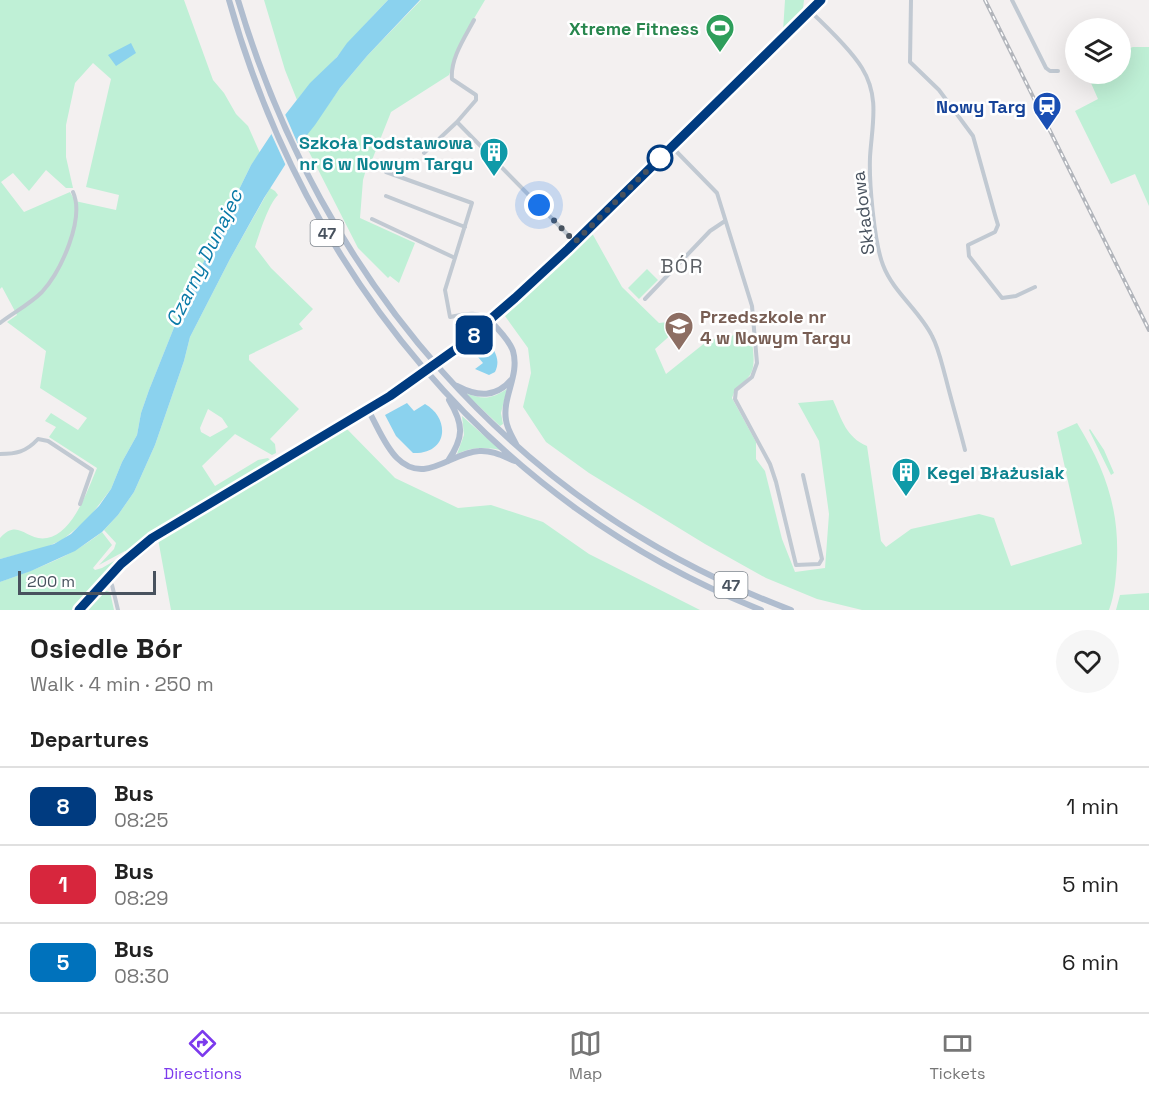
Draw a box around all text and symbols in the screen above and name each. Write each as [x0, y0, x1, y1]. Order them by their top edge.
sports icon: Xtreme Fitness [704, 12, 736, 54]
place label: Xtreme Fitness [569, 17, 699, 40]
map controls [1065, 18, 1131, 84]
button: layers [1065, 18, 1131, 84]
station icon: Nowy Targ [1031, 90, 1063, 132]
place label: Nowy Targ [936, 95, 1026, 118]
place label: Szkoła Podstawowa nr 6 w Nowym Targu [299, 131, 474, 175]
building icon: Szkoła Podstawowa nr 6 w Nowym Targu [478, 136, 510, 178]
unlabelled marker [647, 145, 673, 171]
street label: Składowa [846, 170, 880, 256]
water label: Czarny Dunajec [159, 184, 249, 331]
your location [524, 190, 554, 220]
road number: 47 [310, 220, 344, 246]
district label: BÓR [660, 253, 704, 279]
place label: Przedszkole nr 4 w Nowym Targu [700, 305, 851, 349]
school or university icon: Przedszkole nr 4 w Nowym Targu [663, 310, 695, 352]
line badge: 8 [454, 316, 494, 354]
text: 8 [468, 322, 480, 349]
building icon: Kegel Błażusiak [890, 456, 922, 498]
place label: Kegel Błażusiak [927, 461, 1065, 484]
scale bar [18, 568, 156, 596]
text: 200 m [27, 571, 75, 592]
road number: 47 [714, 572, 748, 598]
text: Osiedle Bór [30, 630, 183, 666]
button: heart [1056, 630, 1119, 693]
text: Walk · 4 min · 250 m [30, 671, 214, 697]
text: Departures [30, 725, 149, 753]
text: Bus [114, 779, 154, 807]
text: 1 min [1066, 792, 1119, 820]
text: 8 [57, 793, 69, 820]
text: 08:25 [114, 807, 168, 833]
text: Bus [114, 857, 154, 885]
text: 5 min [1062, 870, 1119, 898]
text: 1 [58, 871, 68, 898]
text: 08:29 [114, 885, 169, 911]
text: Bus [114, 935, 154, 963]
text: 6 min [1062, 948, 1119, 976]
text: 5 [57, 949, 69, 976]
text: 08:30 [114, 963, 169, 989]
tab: Directions [164, 1027, 242, 1084]
tab: Map [569, 1027, 602, 1084]
tab: Tickets [930, 1027, 985, 1084]

